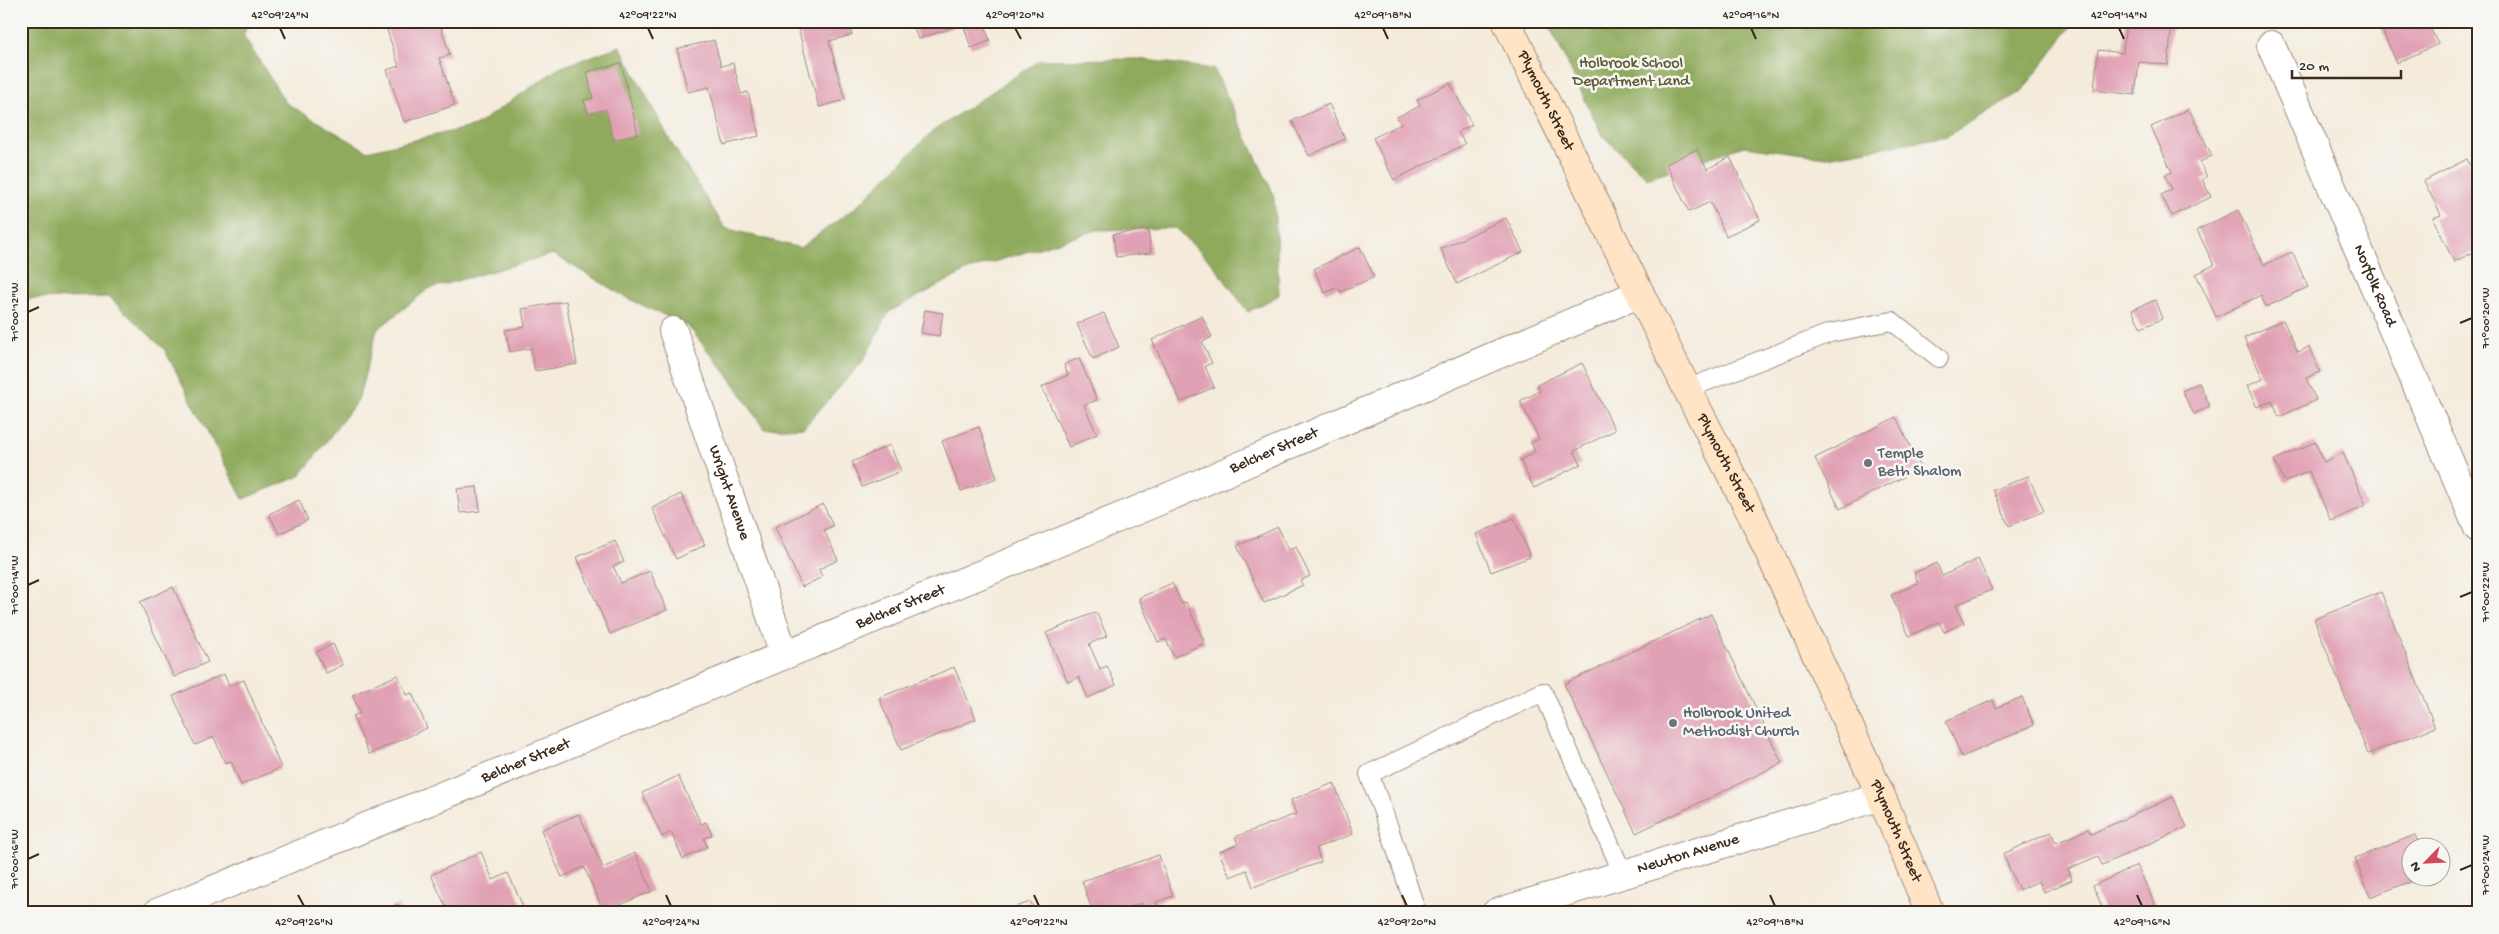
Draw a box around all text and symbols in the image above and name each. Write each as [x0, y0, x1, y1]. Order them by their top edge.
text: 42°09'24"N [251, 9, 309, 23]
text: 42°09'22"N [619, 9, 677, 23]
text: 42°09'20"N [986, 9, 1044, 23]
text: 42°09'18"N [1354, 9, 1412, 23]
text: 42°09'16"N [1723, 9, 1779, 23]
text: 42°09'14"N [2091, 9, 2147, 23]
street label: Plymouth Street [1512, 47, 1579, 155]
scale bar [2292, 48, 2400, 80]
park label: Holbrook School Department Land [1572, 55, 1691, 92]
text: 20 m [2299, 58, 2329, 76]
street label: Norfolk Road [2348, 242, 2401, 331]
text: 71°00'12"W [9, 282, 23, 343]
text: 71°00'20"W [2480, 287, 2494, 350]
street label: Plymouth Street [1692, 410, 1760, 518]
street label: Belcher Street [1226, 423, 1323, 479]
street label: Wright Avenue [704, 443, 754, 543]
place label: Temple Beth Shalom [1877, 445, 1962, 482]
marker: Temple Beth Shalom [1862, 457, 1874, 469]
text: 71°00'14"W [9, 556, 23, 615]
text: 71°00'22"W [2480, 562, 2494, 623]
street label: Belcher Street [852, 580, 949, 634]
place label: Holbrook United Methodist Church [1683, 705, 1800, 742]
marker: Holbrook United Methodist Church [1667, 717, 1679, 729]
street label: Belcher Street [478, 734, 575, 788]
street label: Plymouth Street [1865, 776, 1926, 886]
text: 71°00'16"W [9, 829, 23, 890]
street label: Newton Avenue [1635, 830, 1742, 879]
text: 71°00'24"W [2480, 835, 2494, 896]
north arrow [2402, 836, 2452, 886]
text: N [2407, 859, 2426, 874]
text: 42°09'26"N [275, 916, 333, 930]
text: 42°09'24"N [642, 916, 700, 930]
text: 42°09'22"N [1010, 916, 1068, 930]
text: 42°09'20"N [1378, 916, 1436, 930]
text: 42°09'18"N [1746, 916, 1804, 930]
text: 42°09'16"N [2114, 916, 2170, 930]

